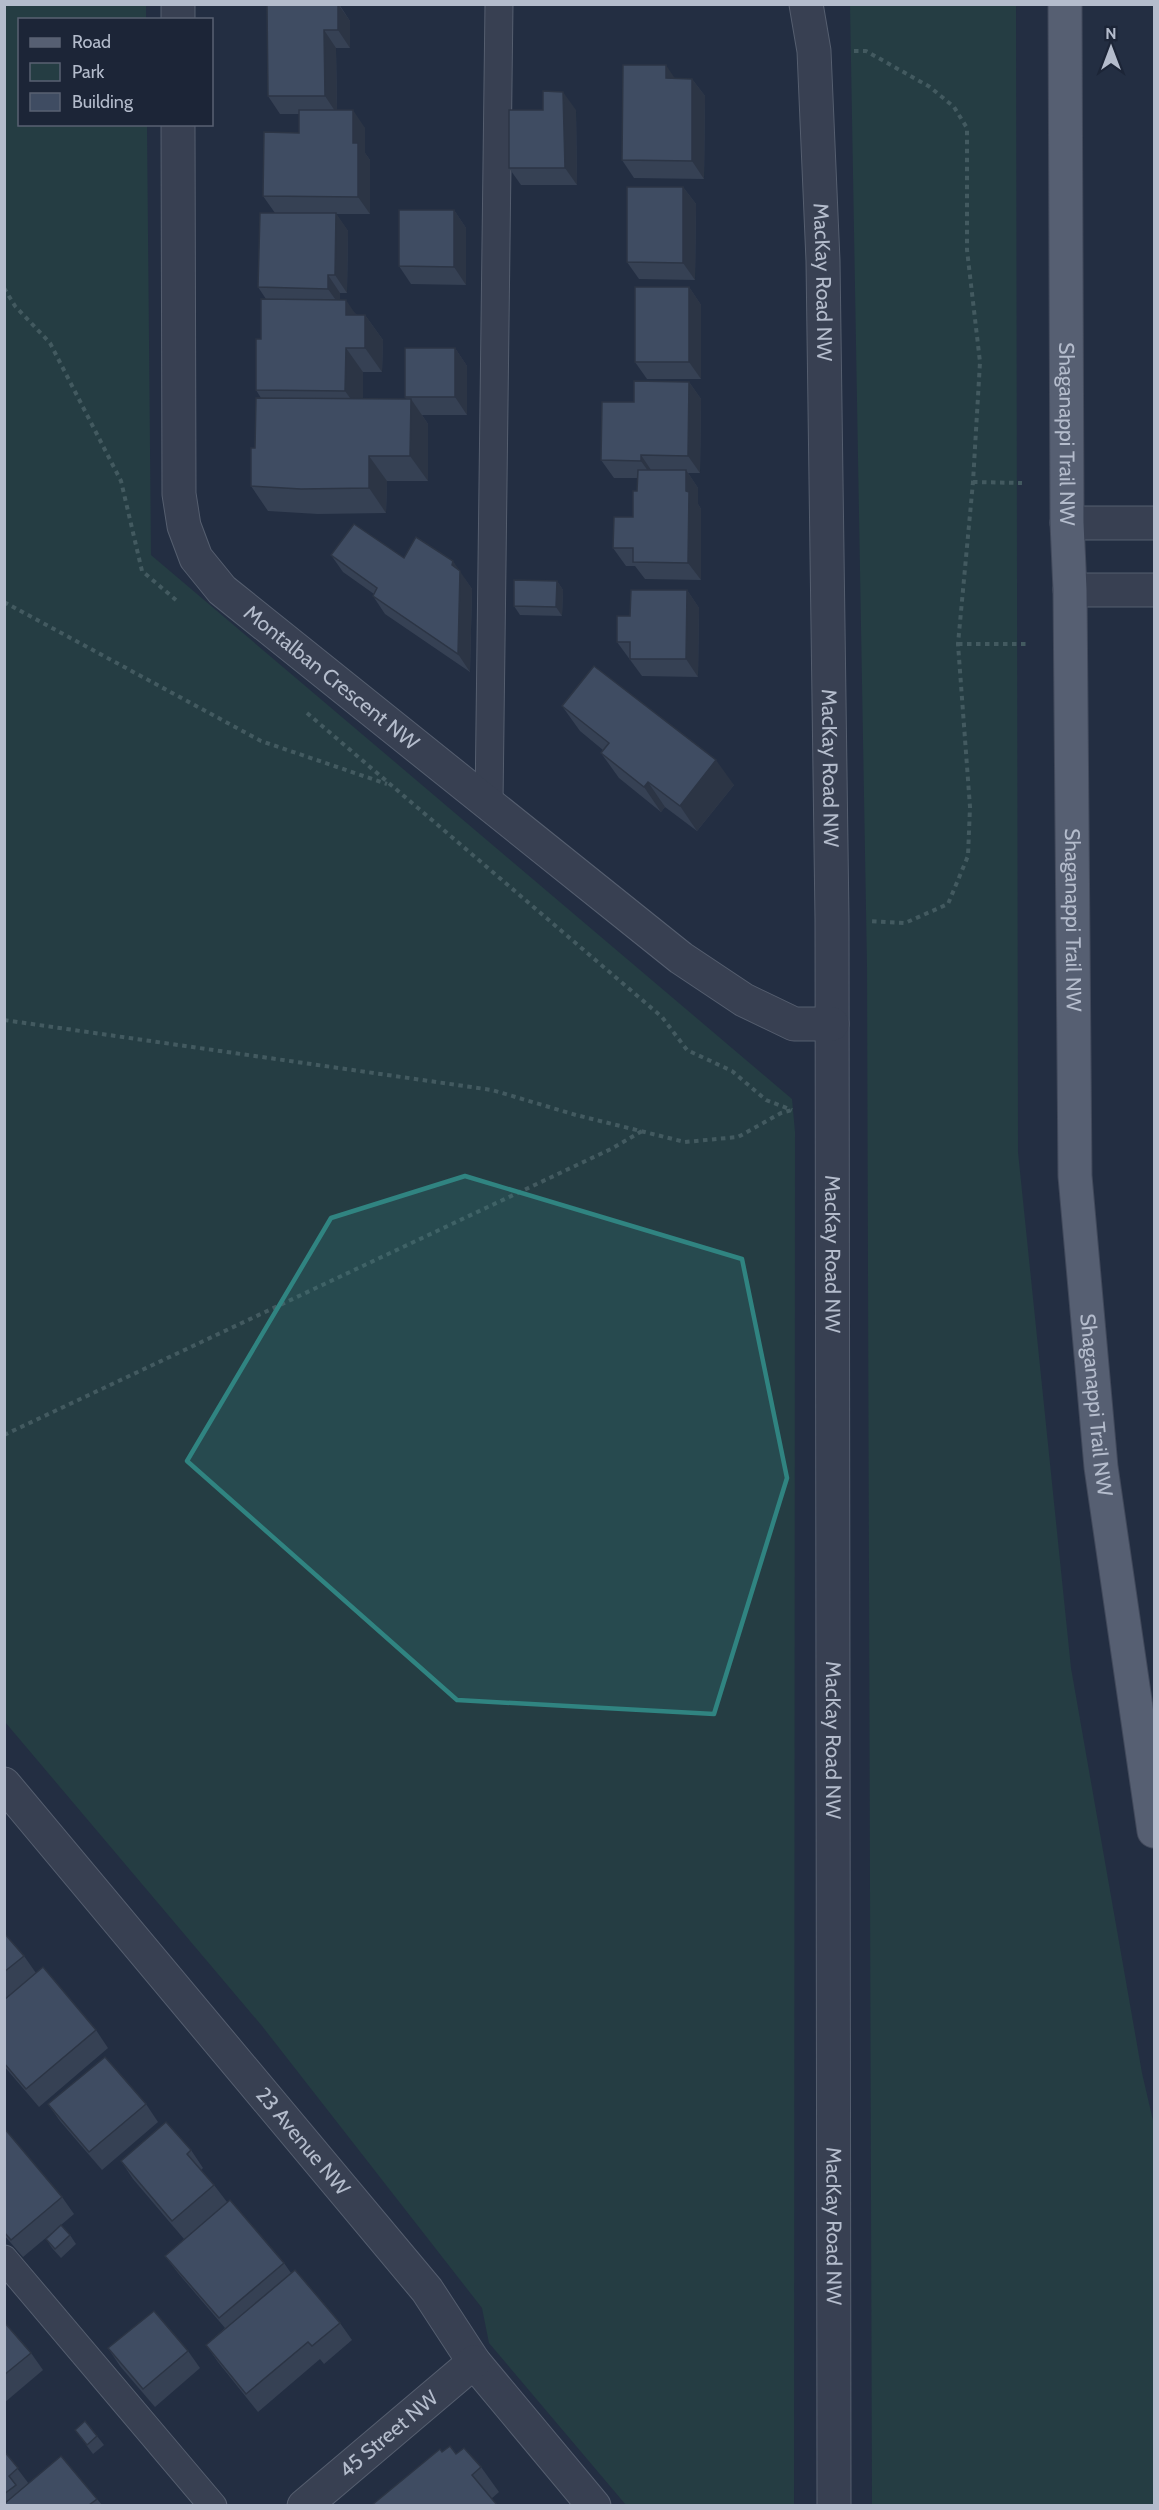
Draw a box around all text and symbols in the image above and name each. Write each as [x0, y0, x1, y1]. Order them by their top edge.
legend [18, 18, 213, 126]
north arrow [1081, 18, 1141, 78]
text: N [1105, 24, 1117, 43]
text: Road [72, 31, 111, 53]
text: Park [72, 61, 105, 83]
text: Building [72, 91, 134, 113]
street label: MacKay Road NW [809, 202, 837, 362]
street label: Shaganappi Trail NW [1054, 342, 1080, 526]
street label: Montalban Crescent NW [239, 600, 424, 755]
street label: MacKay Road NW [817, 689, 844, 848]
street label: Shaganappi Trail NW [1060, 828, 1087, 1012]
street label: MacKay Road NW [820, 1175, 846, 1333]
street label: Shaganappi Trail NW [1075, 1312, 1118, 1498]
street label: MacKay Road NW [821, 1661, 846, 1819]
street label: 23 Avenue NW [251, 2082, 356, 2200]
street label: MacKay Road NW [822, 2147, 847, 2305]
street label: 45 Street NW [334, 2385, 443, 2483]

